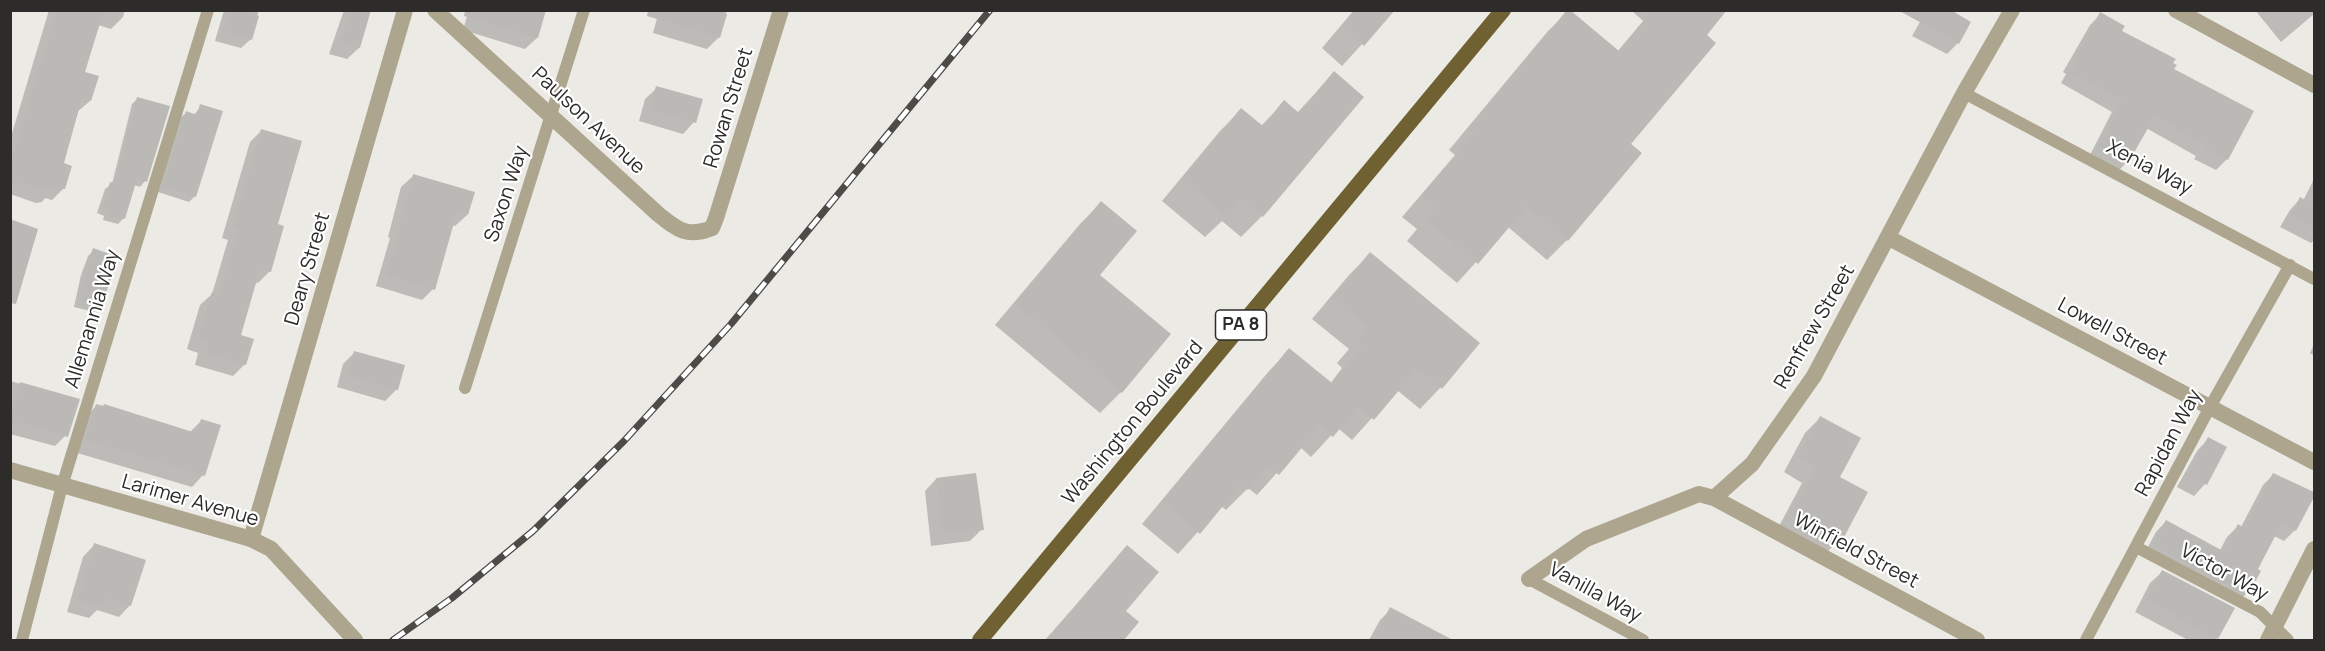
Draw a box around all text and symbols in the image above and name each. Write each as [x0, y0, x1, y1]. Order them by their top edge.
street label: Rowan Street [699, 45, 759, 171]
street label: Paulson Avenue [526, 62, 650, 180]
street label: Xenia Way [2102, 135, 2196, 201]
street label: Saxon Way [480, 143, 534, 245]
street label: Deary Street [280, 210, 336, 328]
street label: Allemannia Way [60, 247, 126, 391]
street label: Renfrew Street [1770, 261, 1860, 393]
street label: Lowell Street [2053, 293, 2171, 371]
road number: PA 8 [1216, 310, 1266, 340]
street label: Washington Boulevard [1057, 336, 1209, 510]
street label: Rapidan Way [2131, 385, 2207, 501]
street label: Larimer Avenue [119, 470, 261, 532]
street label: Winfield Street [1790, 508, 1922, 594]
street label: Victor Way [2176, 539, 2272, 607]
street label: Vanilla Way [1545, 558, 1645, 628]

